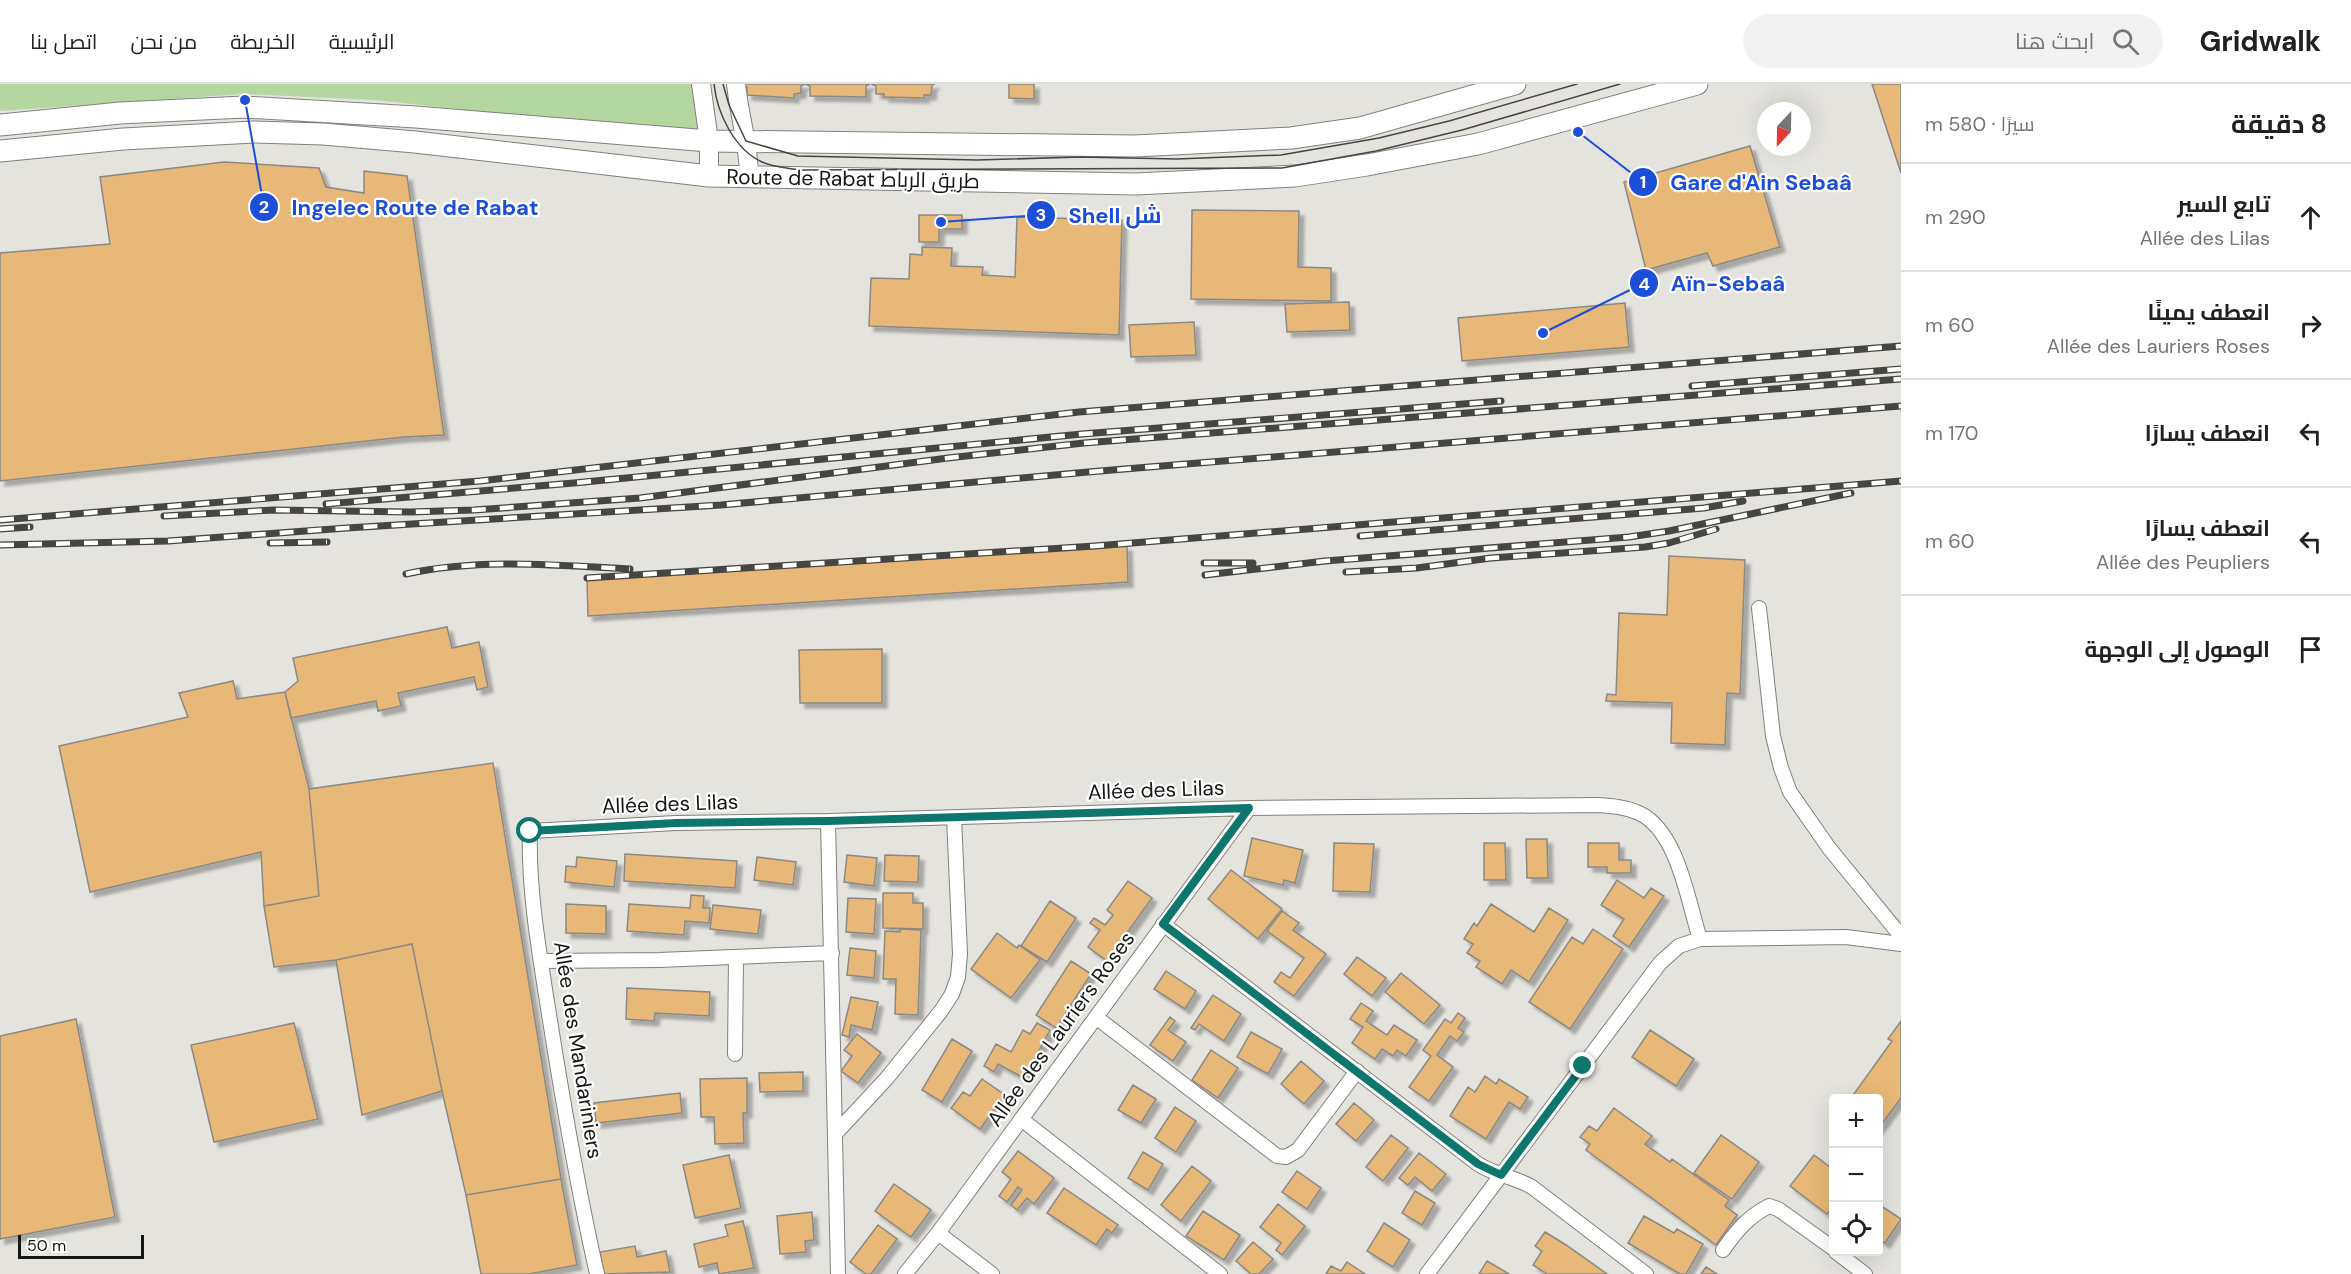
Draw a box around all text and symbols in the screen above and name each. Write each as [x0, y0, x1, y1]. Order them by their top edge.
search box [1743, 14, 2163, 68]
text: Gridwalk [2199, 23, 2321, 60]
icon: search [2109, 25, 2142, 58]
text: ابحث هنا [2015, 27, 2094, 56]
text: اتصل بنا [30, 28, 97, 56]
text: من نحن [130, 28, 197, 56]
text: الخريطة [230, 28, 296, 56]
text: الرئيسية [329, 28, 395, 56]
north arrow [1757, 102, 1811, 156]
text: 8 دقيقة [2231, 107, 2327, 141]
text: سيرًا · 580 m [1925, 111, 2035, 137]
callout: Gare d'Ain Sebaâ [1628, 162, 1864, 202]
street label: Route de Rabat طريق الرباط [726, 163, 980, 195]
text: Gare d'Ain Sebaâ [1670, 168, 1852, 197]
text: 1 [1640, 170, 1646, 194]
callout: Ingelec Route de Rabat [249, 187, 550, 227]
text: تابع السير [2177, 190, 2270, 219]
text: Ingelec Route de Rabat [292, 193, 538, 222]
text: 2 [259, 195, 269, 219]
callout: Shell شل [1026, 195, 1173, 235]
text: Shell شل [1068, 201, 1162, 230]
icon: ahead [2294, 201, 2327, 234]
text: 3 [1036, 203, 1046, 227]
text: 290 m [1925, 204, 1986, 230]
text: Allée des Lilas [2140, 225, 2270, 251]
callout: Aïn-Sebaâ [1629, 263, 1797, 303]
text: Aïn-Sebaâ [1671, 269, 1785, 298]
text: 4 [1638, 272, 1650, 296]
text: انعطف يمينًا [2148, 298, 2270, 327]
icon: right [2294, 309, 2327, 342]
text: 60 m [1925, 312, 1974, 338]
text: Allée des Lauriers Roses [2047, 333, 2270, 359]
icon: left [2294, 417, 2327, 450]
text: انعطف يسارًا [2145, 419, 2270, 448]
text: 170 m [1925, 420, 1978, 446]
text: انعطف يسارًا [2145, 514, 2270, 543]
icon: left [2294, 525, 2327, 558]
text: 60 m [1925, 528, 1974, 554]
text: Allée des Peupliers [2096, 549, 2270, 575]
icon: arrive [2294, 633, 2327, 666]
text: الوصول إلى الوجهة [2084, 635, 2270, 664]
street label: Allée des Lilas [1087, 774, 1225, 806]
street label: Allée des Lilas [601, 788, 739, 820]
route start [516, 817, 542, 843]
street label: Allée des Lauriers Roses [981, 926, 1141, 1132]
street label: Allée des Mandariniers [547, 939, 609, 1161]
route end [1569, 1052, 1595, 1078]
map controls [1829, 1094, 1883, 1256]
button: + [1829, 1094, 1883, 1148]
button: − [1829, 1148, 1883, 1202]
button: locate [1829, 1202, 1883, 1256]
scale bar [18, 1232, 144, 1260]
text: 50 m [27, 1235, 66, 1256]

